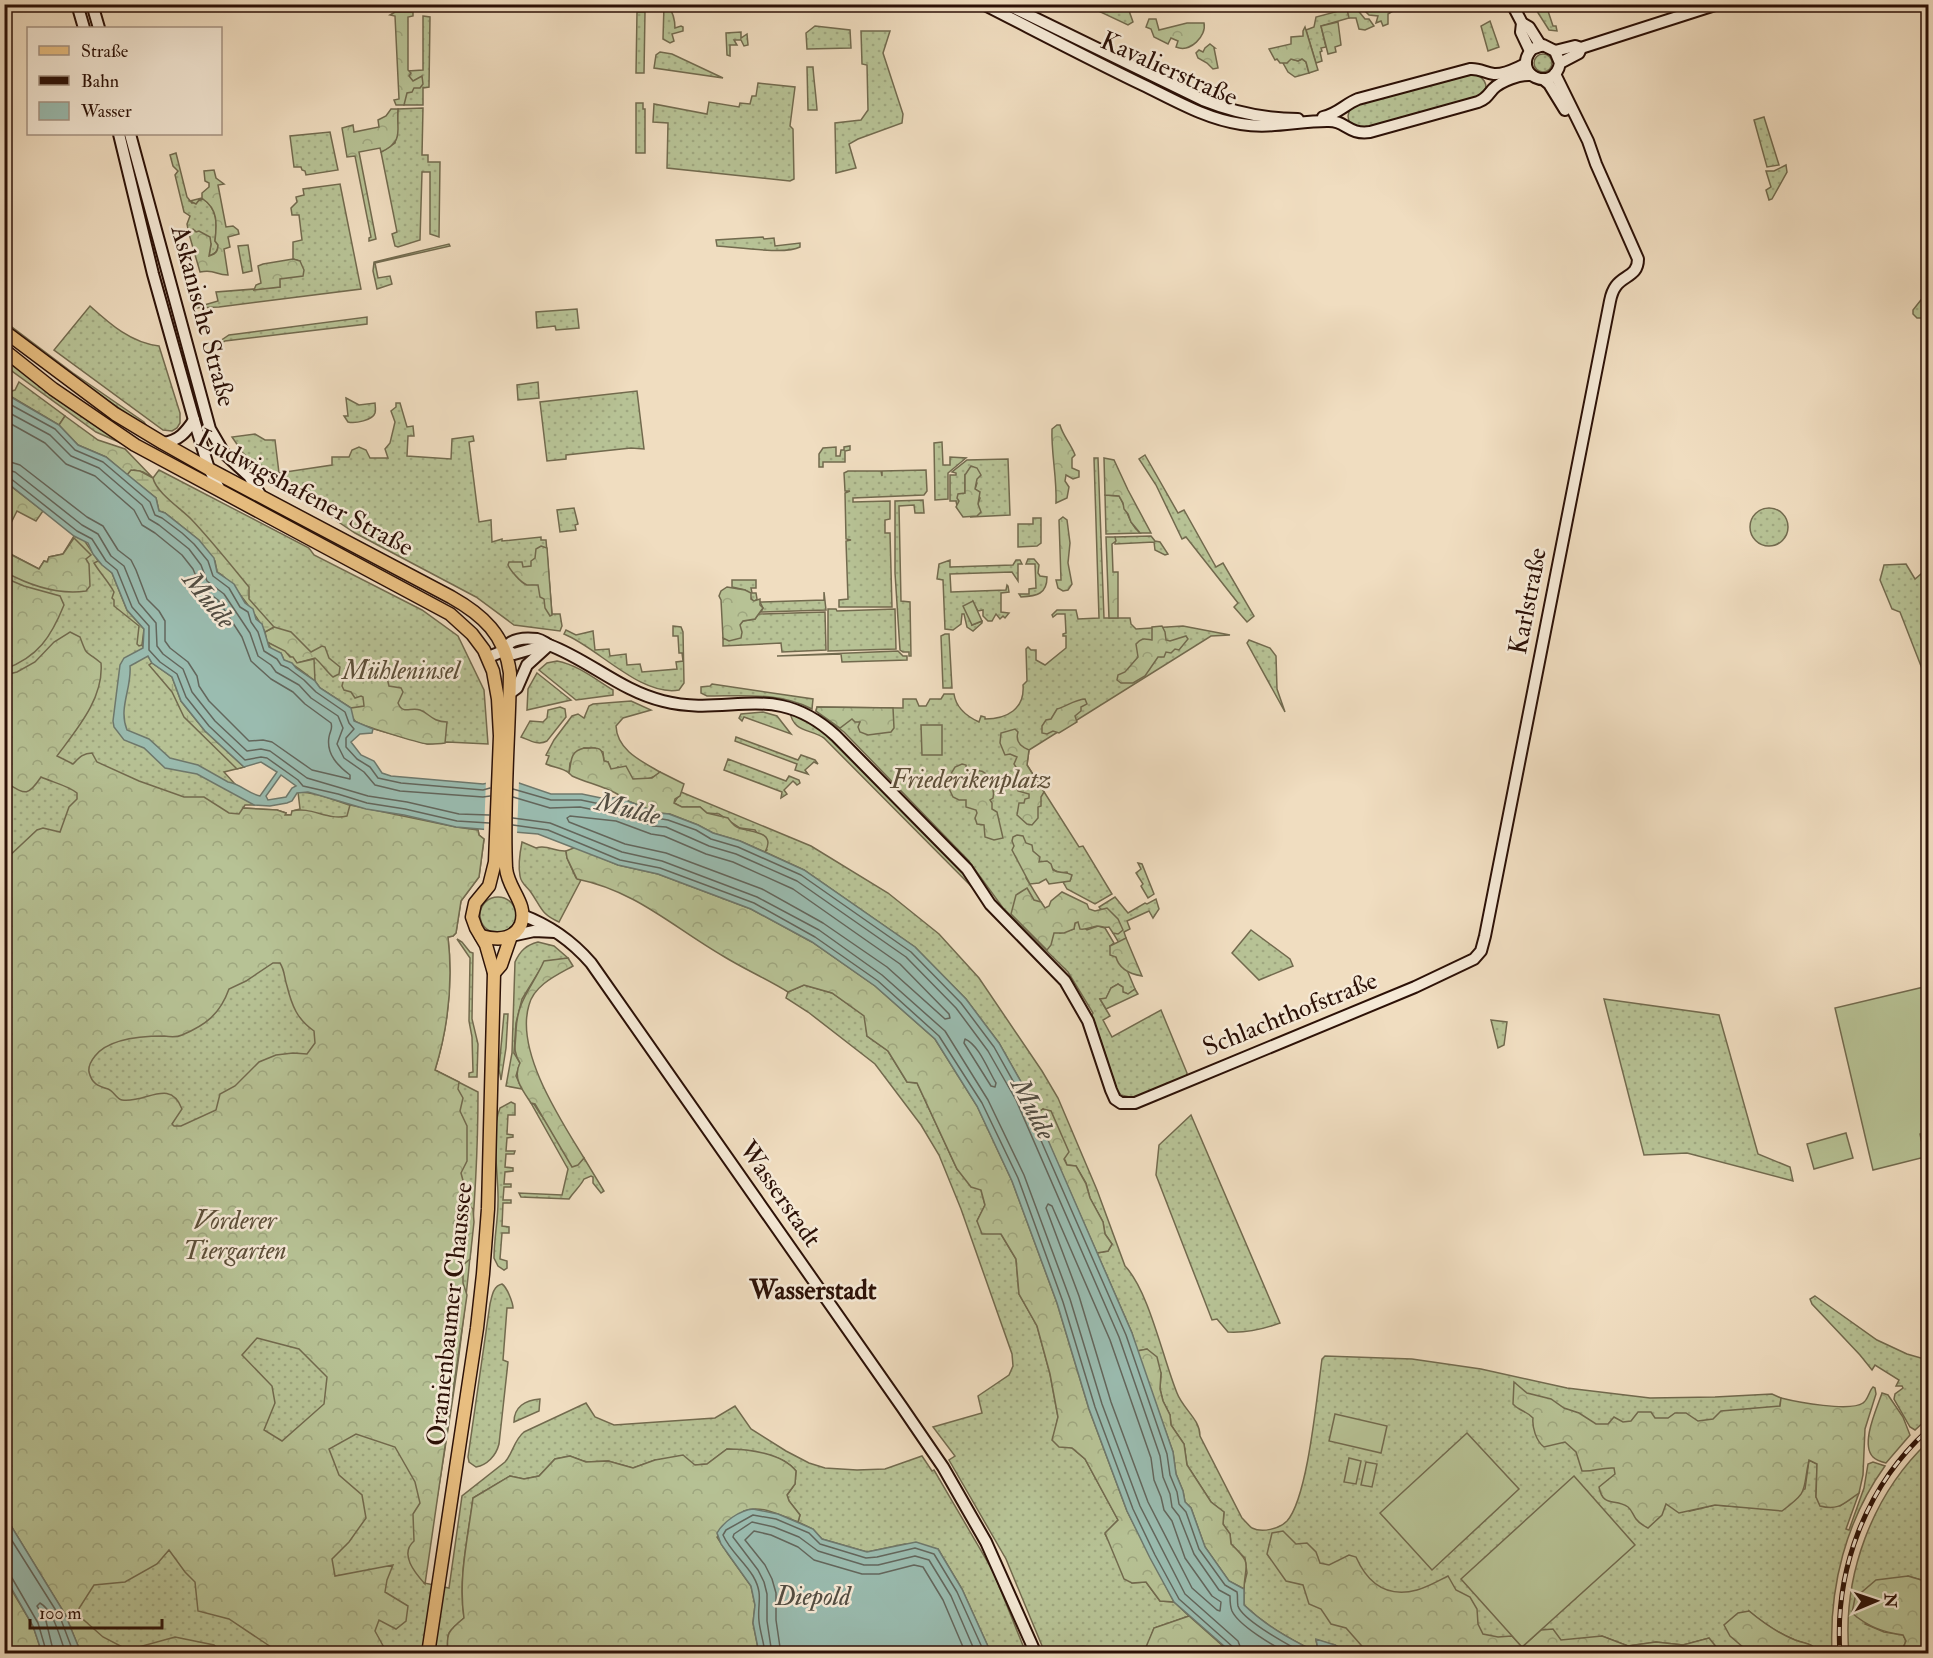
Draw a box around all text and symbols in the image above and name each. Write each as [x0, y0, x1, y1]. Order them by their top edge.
street label: Kavalierstraße [1095, 25, 1243, 114]
legend [27, 27, 222, 135]
text: Straße [81, 40, 129, 63]
text: Bahn [81, 70, 119, 93]
text: Wasser [80, 100, 132, 123]
street label: Askanische Straße [163, 221, 243, 410]
street label: Ludwigshafener Straße [191, 422, 419, 564]
street label: Karlstraße [1502, 545, 1554, 657]
water label: Mulde [174, 563, 243, 637]
park label: Mühleninsel [340, 655, 461, 687]
park label: Friederikenplatz [889, 764, 1051, 796]
water label: Mulde [590, 785, 665, 833]
street label: Schlachthofstraße [1198, 964, 1382, 1064]
water label: Mulde [1003, 1071, 1063, 1147]
street label: Wasserstadt [731, 1134, 828, 1253]
street label: Oranienbaumer Chaussee [420, 1180, 480, 1448]
park label: Vorderer Tiergarten [183, 1205, 287, 1267]
district label: Wasserstadt [748, 1274, 877, 1307]
north arrow [1846, 1571, 1906, 1631]
water label: Diepold [774, 1580, 852, 1613]
scale bar [30, 1592, 162, 1630]
text: N [1880, 1592, 1900, 1609]
text: 100 m [39, 1602, 82, 1625]

